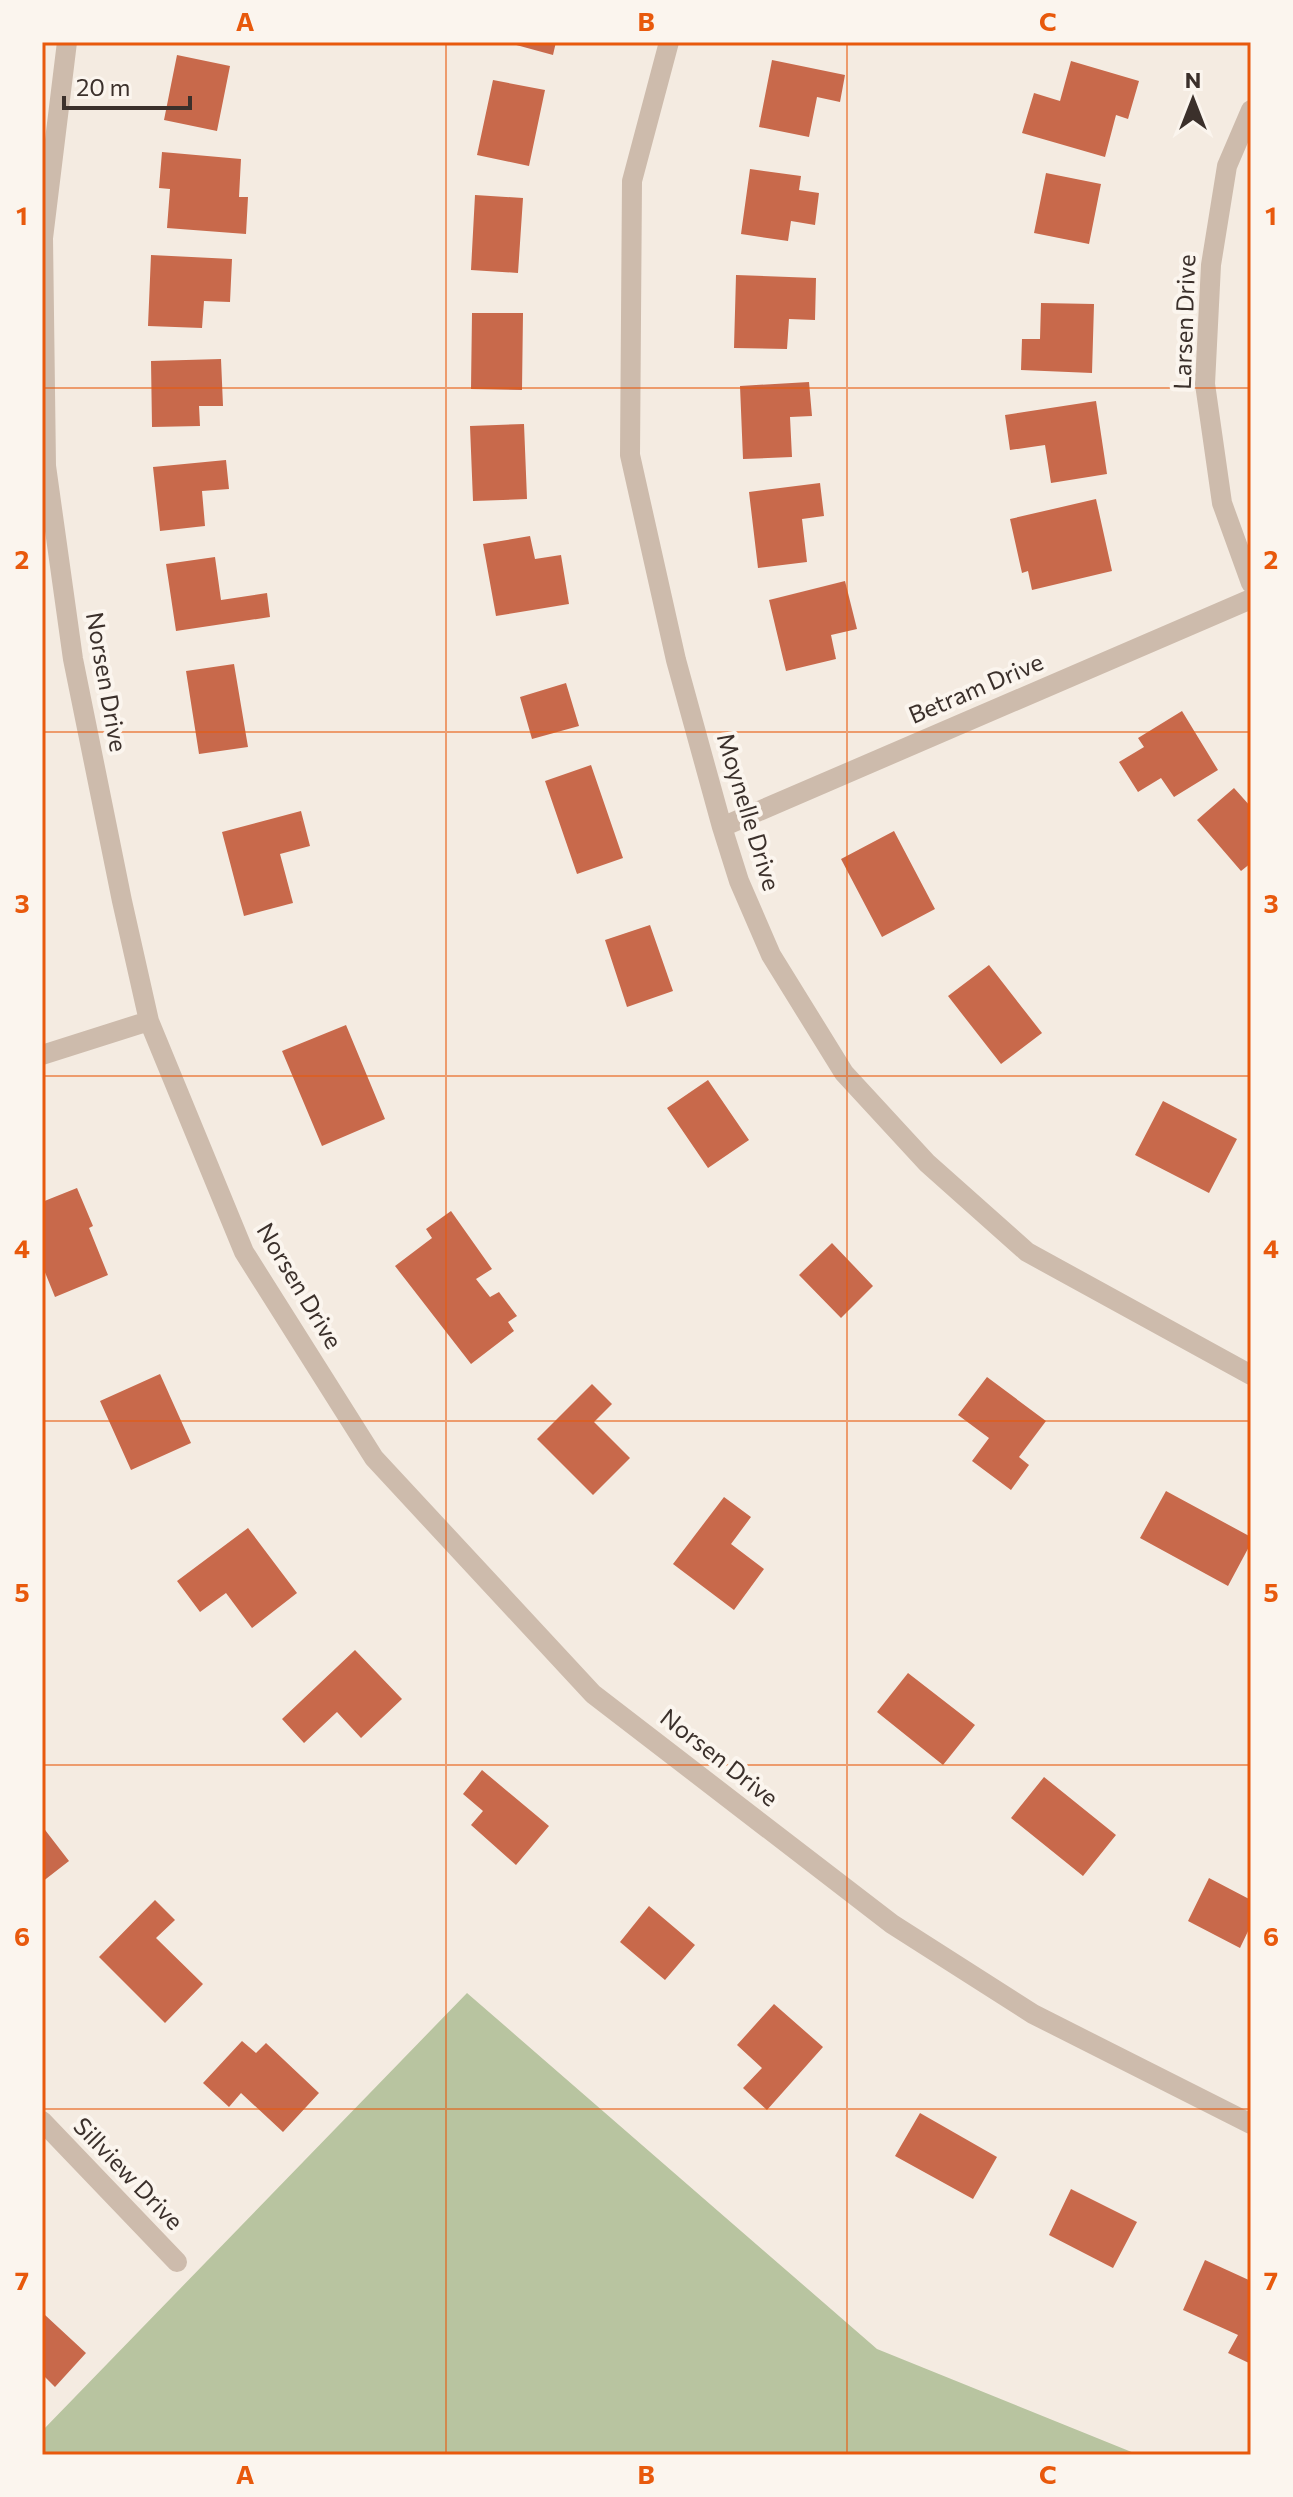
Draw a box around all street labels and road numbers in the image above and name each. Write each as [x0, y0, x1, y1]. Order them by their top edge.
street label: Larsen Drive [1167, 254, 1200, 390]
street label: Norsen Drive [81, 610, 134, 754]
street label: Betram Drive [904, 646, 1047, 729]
street label: Moynelle Drive [712, 729, 787, 894]
street label: Norsen Drive [251, 1217, 349, 1353]
street label: Norsen Drive [655, 1702, 785, 1812]
street label: Sillview Drive [68, 2111, 190, 2235]

